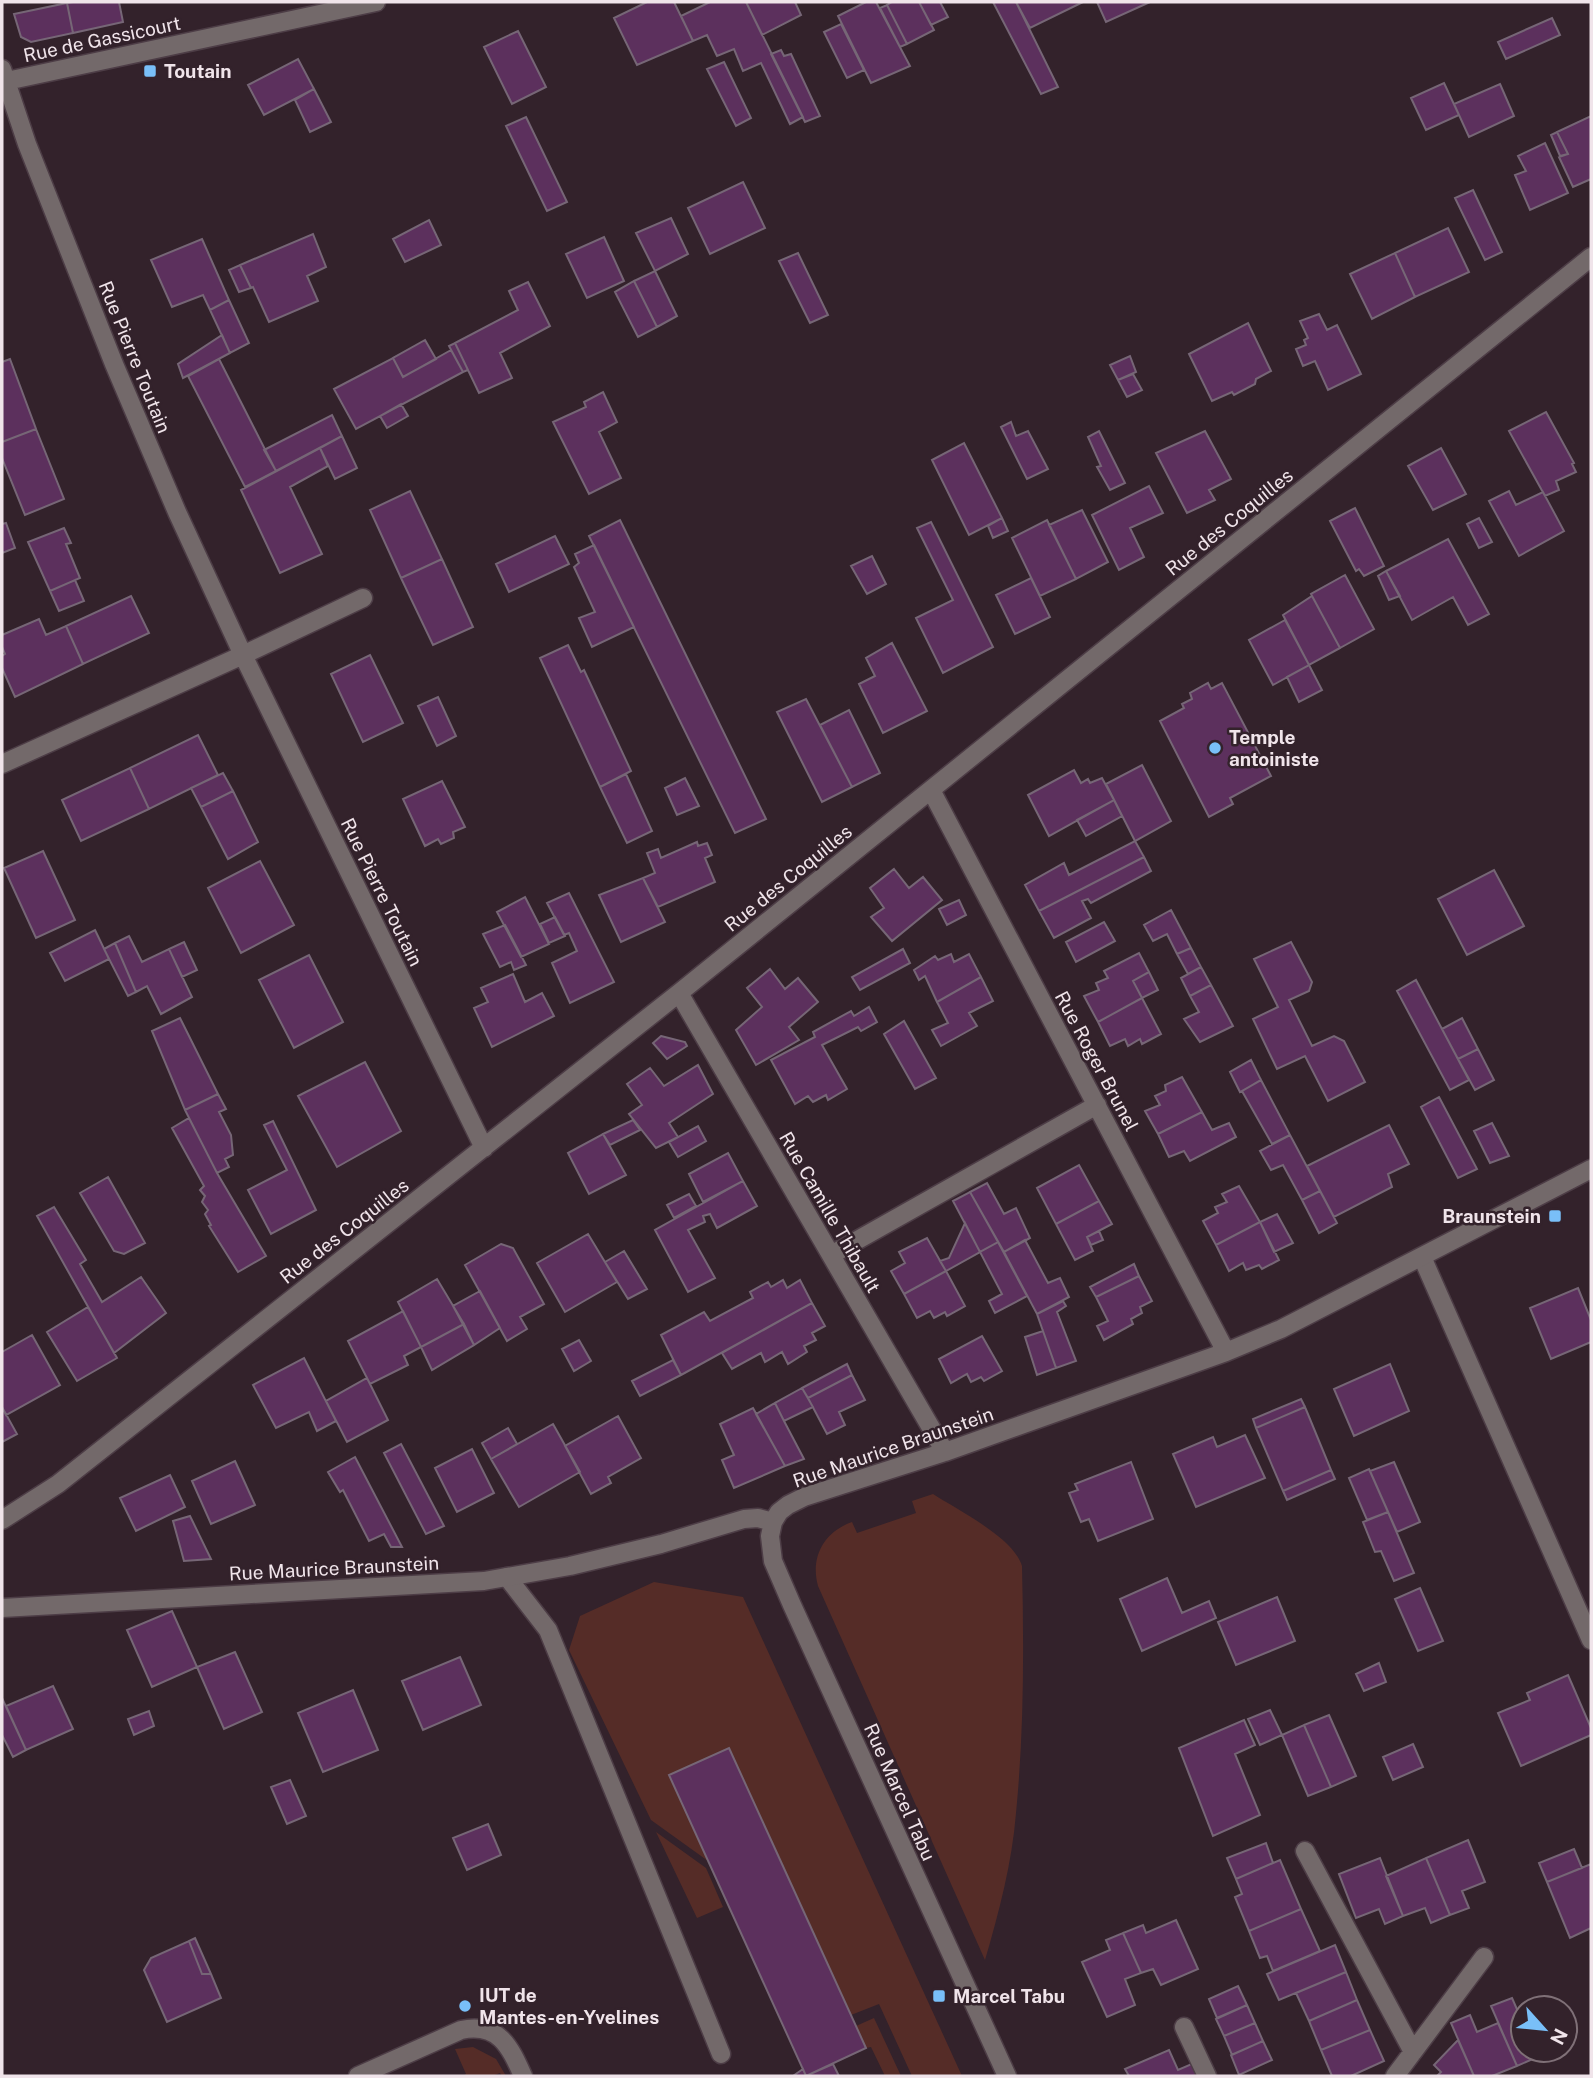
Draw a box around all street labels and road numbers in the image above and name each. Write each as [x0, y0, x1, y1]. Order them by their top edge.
street label: Rue de Gassicourt [21, 12, 183, 66]
street label: Rue Pierre Toutain [94, 278, 176, 436]
street label: Rue des Coquilles [1161, 464, 1297, 580]
street label: Rue Pierre Toutain [337, 814, 427, 970]
street label: Rue des Coquilles [720, 820, 856, 936]
street label: Rue Roger Brunel [1051, 987, 1143, 1135]
street label: Rue Camille Thibault [775, 1128, 885, 1296]
street label: Rue des Coquilles [275, 1174, 413, 1288]
street label: Rue Maurice Braunstein [790, 1402, 996, 1492]
street label: Rue Maurice Braunstein [228, 1552, 440, 1584]
street label: Rue Marcel Tabu [860, 1720, 940, 1864]

